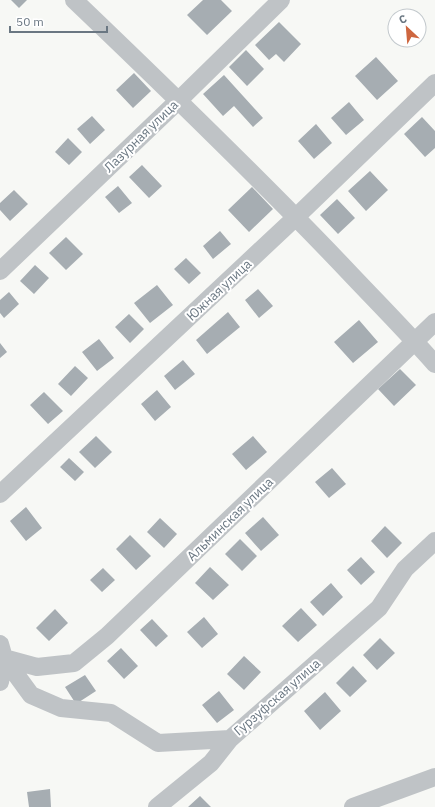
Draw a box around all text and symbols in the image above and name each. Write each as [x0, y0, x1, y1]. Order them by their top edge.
scale bar [10, 8, 107, 34]
north arrow [387, 8, 427, 48]
text: С [396, 11, 409, 27]
text: 50 m [16, 14, 44, 29]
street label: Лазурная улица [100, 96, 182, 176]
street label: Южная улица [183, 255, 255, 325]
street label: Альминская улица [183, 473, 277, 565]
street label: Гурзуфская улица [230, 655, 324, 739]

